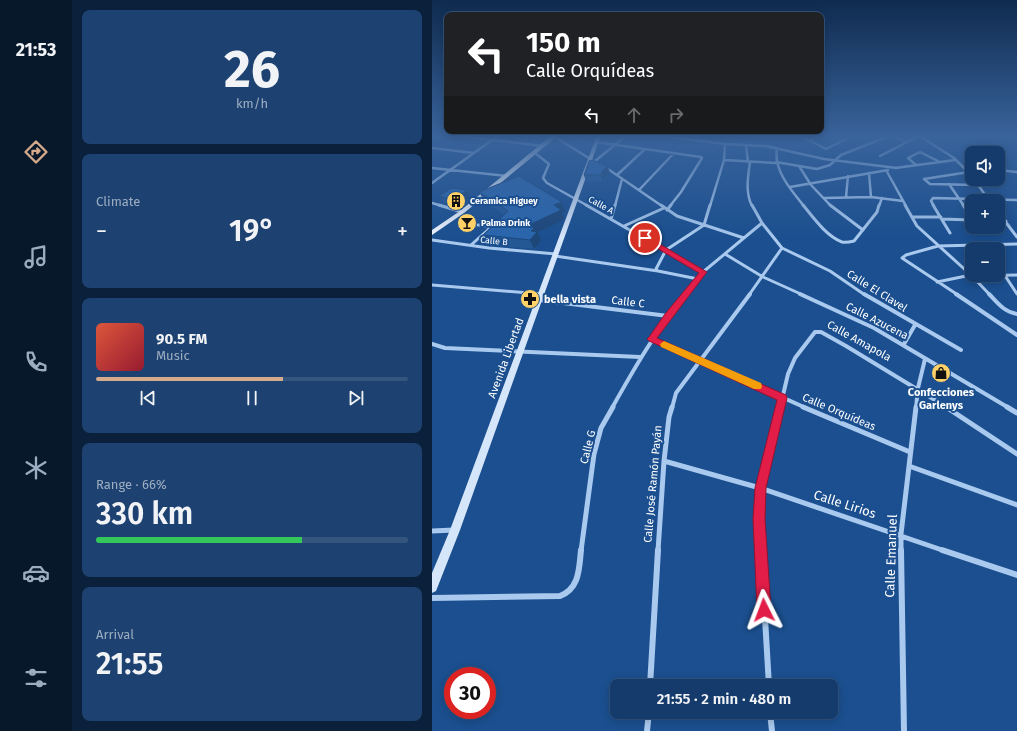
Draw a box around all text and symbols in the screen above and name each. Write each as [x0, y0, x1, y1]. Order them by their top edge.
text: 150 m [526, 26, 601, 59]
icon: left [460, 28, 512, 80]
text: 26 [224, 38, 280, 101]
text: 21:53 [16, 39, 56, 61]
text: Calle Orquídeas [526, 60, 654, 82]
text: km/h [236, 96, 268, 111]
icon: left [581, 104, 603, 126]
icon: ahead [623, 104, 645, 126]
icon: right [665, 104, 687, 126]
icon: directions [22, 138, 50, 166]
map controls [965, 146, 1005, 282]
button: sound [965, 146, 1005, 186]
building icon: Ceramica Higuey [445, 190, 467, 212]
text: Climate [96, 194, 140, 209]
street label: Calle A [587, 194, 616, 216]
button: + [965, 194, 1005, 234]
place label: Ceramica Higuey [470, 196, 538, 206]
bar icon: Palma Drink [456, 212, 478, 234]
text: 19° [229, 213, 275, 249]
text: − [96, 218, 107, 245]
text: + [397, 218, 408, 245]
place label: Palma Drink [481, 218, 531, 228]
pin [628, 221, 662, 255]
icon: arrive [634, 227, 656, 249]
street label: Calle B [480, 235, 509, 247]
button: − [965, 242, 1005, 282]
icon: music [22, 243, 50, 271]
street label: Calle El Clavel [844, 267, 910, 315]
pharmacy icon: bella vista [519, 288, 541, 310]
place label: bella vista [544, 293, 596, 306]
street label: Calle C [611, 294, 645, 310]
street label: Calle Azucena [844, 300, 910, 342]
street label: Avenida Libertad [485, 316, 527, 400]
street label: Calle Amapola [825, 318, 893, 364]
text: 90.5 FM [156, 330, 207, 348]
icon: phone [22, 348, 50, 376]
text: Music [156, 348, 190, 363]
shop icon: Confecciones Garlenys [930, 362, 952, 384]
place label: Confecciones Garlenys [908, 386, 975, 412]
icon: previous [137, 387, 159, 409]
icon: pause [241, 387, 263, 409]
icon: next [345, 387, 367, 409]
street label: Calle Orquídeas [800, 391, 878, 433]
street label: Calle José Ramón Payán [641, 425, 665, 543]
street label: Calle G [578, 429, 598, 465]
icon: climate [22, 454, 50, 482]
text: Range · 66% [96, 477, 167, 492]
street label: Calle Lirios [812, 487, 878, 521]
text: 330 km [96, 496, 193, 532]
street label: Calle Emanuel [882, 514, 900, 598]
icon: car [22, 559, 50, 587]
position arrow [743, 589, 785, 631]
text: Arrival [96, 627, 134, 642]
text: 21:55 [96, 646, 163, 682]
icon: filters [22, 664, 50, 692]
speed limit sign: 30 [444, 667, 496, 719]
text: 21:55 · 2 min · 480 m [657, 690, 791, 708]

